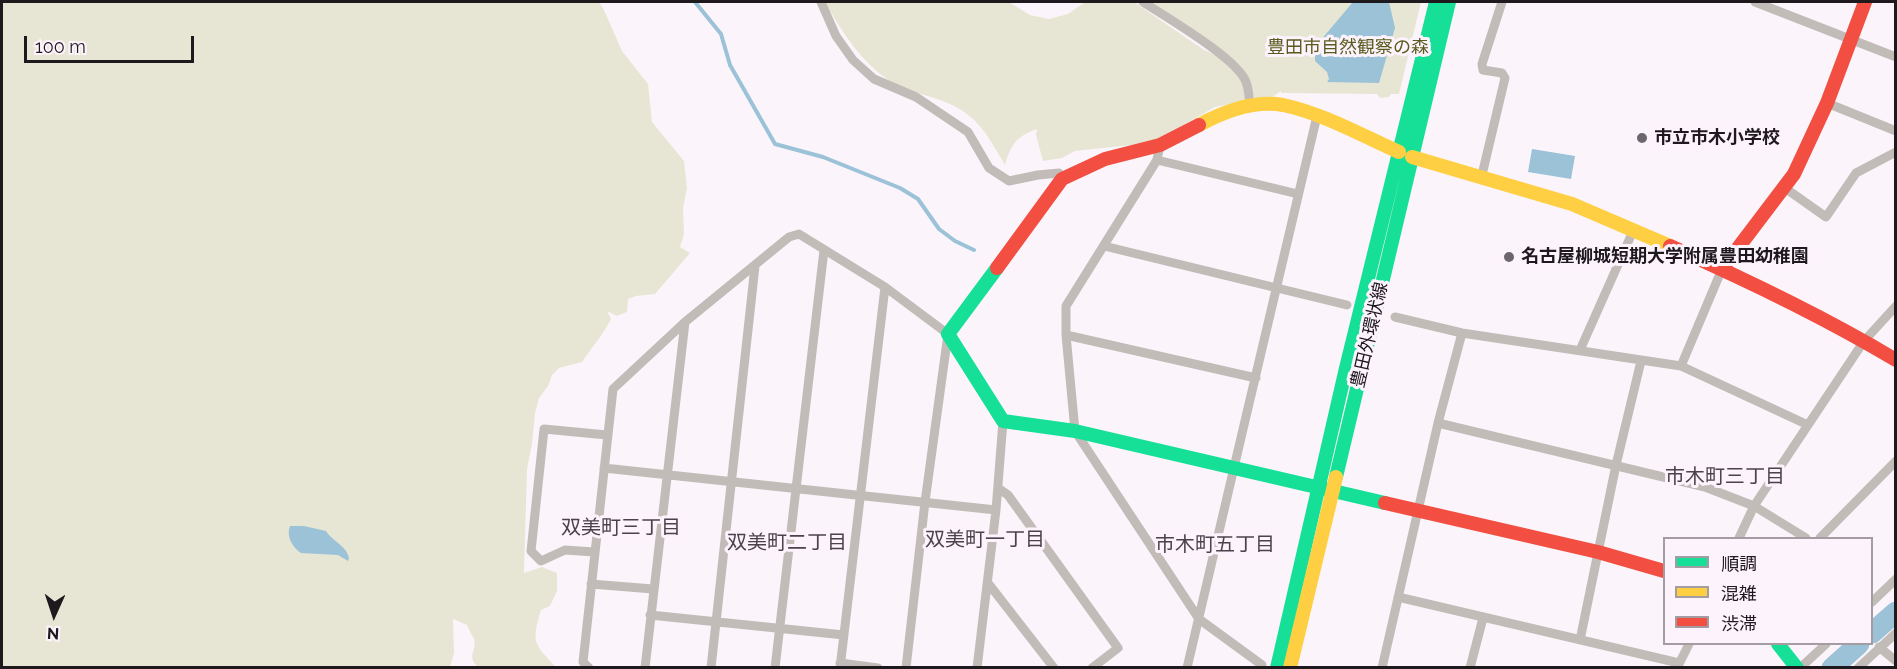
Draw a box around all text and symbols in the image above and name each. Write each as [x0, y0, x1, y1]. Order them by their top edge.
scale bar [27, 24, 196, 62]
text: 100 m [35, 36, 86, 57]
park label: 豊田市自然観察の森 [1267, 37, 1429, 59]
place label: 市立市木小学校 [1654, 127, 1780, 149]
marker: 市立市木小学校 [1635, 131, 1649, 145]
place label: 名古屋柳城短期大学附属豊田幼稚園 [1521, 246, 1809, 268]
marker: 名古屋柳城短期大学附属豊田幼稚園 [1502, 250, 1516, 264]
street label: 豊田外環状線 [1347, 280, 1393, 390]
district label: 市木町三丁目 [1665, 465, 1785, 489]
district label: 双美町三丁目 [561, 516, 681, 540]
district label: 双美町一丁目 [925, 528, 1045, 552]
district label: 双美町二丁目 [727, 531, 847, 555]
district label: 市木町五丁目 [1155, 533, 1275, 557]
legend [1663, 537, 1873, 645]
text: 順調 [1721, 553, 1757, 574]
text: 混雑 [1721, 583, 1757, 604]
north arrow [24, 585, 84, 645]
text: 渋滞 [1721, 613, 1757, 634]
text: N [46, 624, 60, 643]

